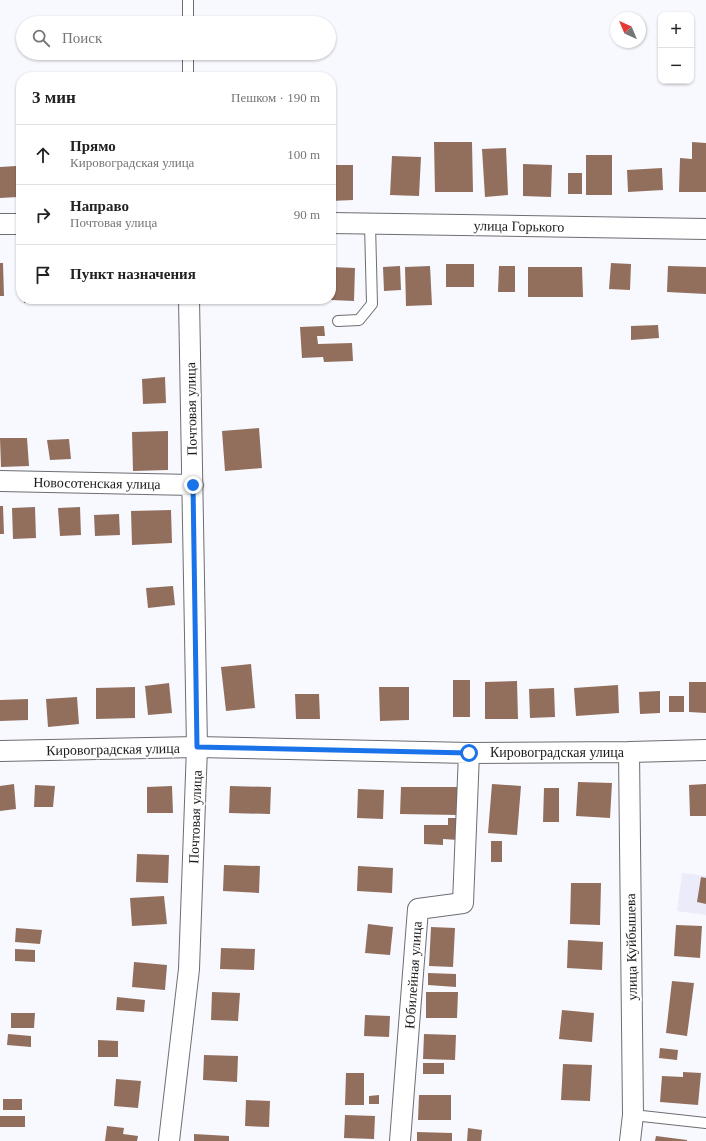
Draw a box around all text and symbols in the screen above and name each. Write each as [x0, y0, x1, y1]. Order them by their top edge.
north arrow [610, 12, 646, 48]
map controls [658, 12, 694, 84]
button: + [658, 12, 694, 48]
search box [16, 16, 336, 60]
icon: search [30, 27, 52, 49]
text: Поиск [62, 30, 102, 46]
button: − [658, 48, 694, 84]
text: 3 мин [32, 88, 76, 107]
text: Пешком · 190 m [231, 90, 320, 105]
text: Прямо [70, 138, 116, 154]
icon: ahead [32, 144, 54, 166]
text: 100 m [287, 147, 320, 162]
text: Кировоградская улица [70, 155, 194, 170]
text: Направо [70, 198, 129, 214]
icon: right [32, 204, 54, 226]
text: 90 m [294, 207, 320, 222]
text: Почтовая улица [70, 215, 157, 230]
street label: улица Горького [473, 218, 565, 235]
icon: arrive [32, 264, 54, 286]
text: Пункт назначения [70, 266, 196, 282]
street label: Почтовая улица [183, 361, 200, 456]
street label: Новосотенская улица [33, 475, 162, 492]
route end [184, 476, 202, 494]
street label: Кировоградская улица [46, 741, 181, 758]
route start [460, 744, 478, 762]
street label: Кировоградская улица [490, 745, 625, 760]
street label: Почтовая улица [186, 769, 205, 864]
street label: улица Куйбышева [623, 893, 640, 1001]
street label: Юбилейная улица [402, 920, 425, 1029]

